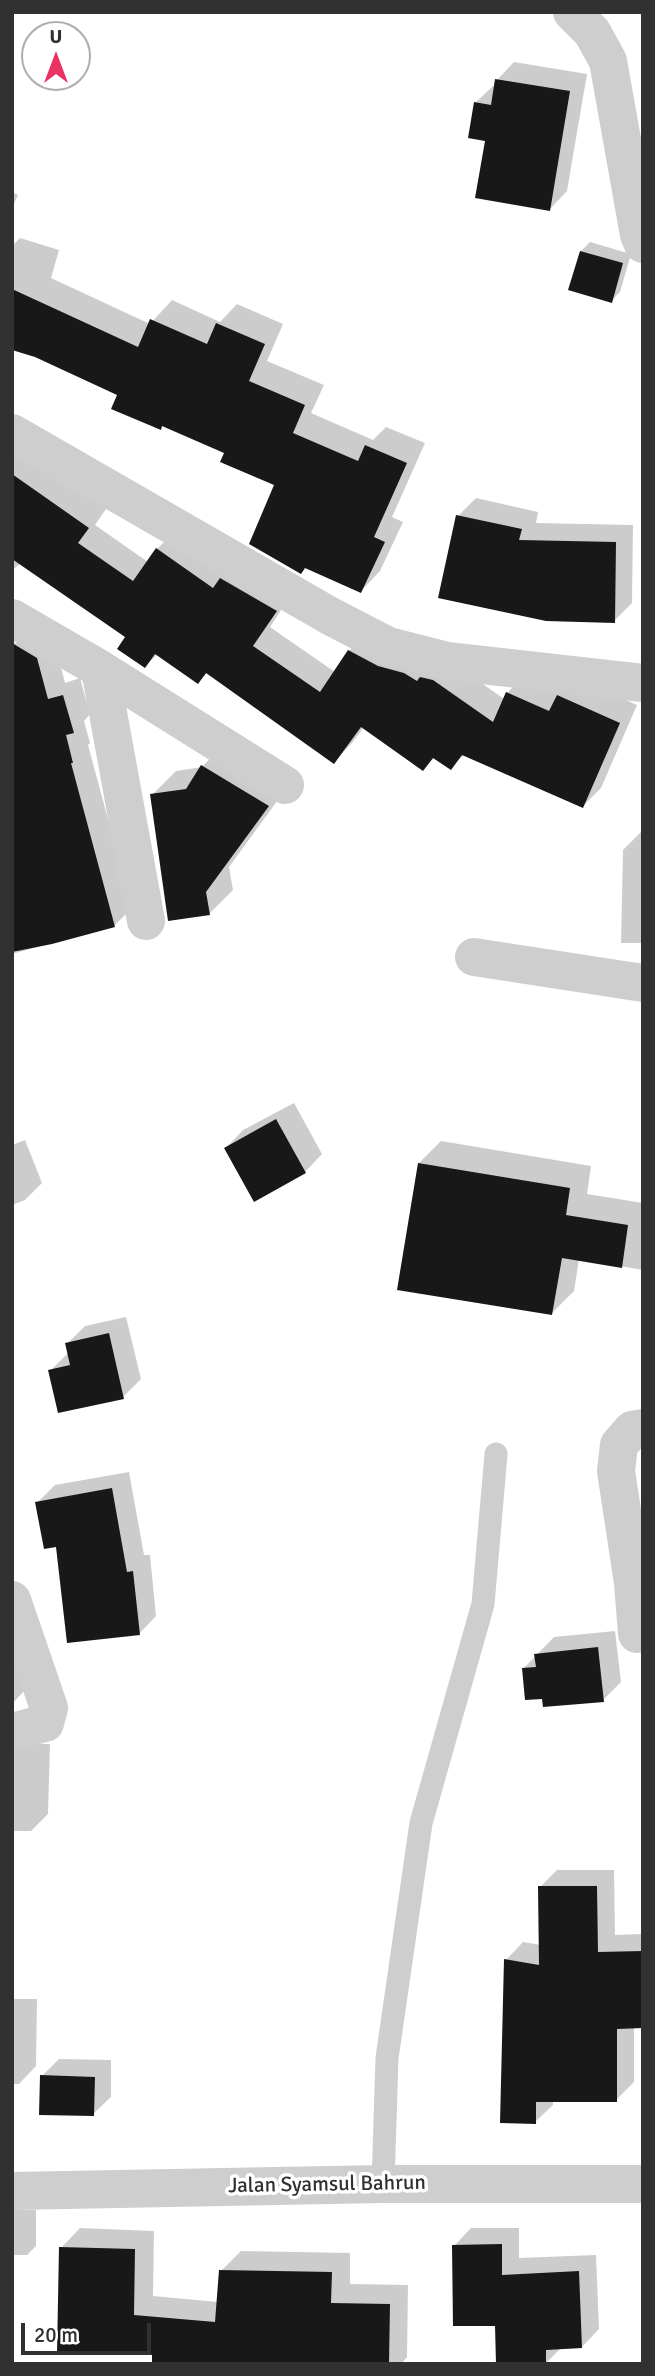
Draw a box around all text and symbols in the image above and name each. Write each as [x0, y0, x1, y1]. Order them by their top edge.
north arrow [21, 21, 91, 91]
text: U [50, 25, 62, 49]
street label: Jalan Syamsul Bahrun [228, 2171, 426, 2199]
scale bar [24, 2310, 154, 2354]
text: 20 m [34, 2322, 78, 2348]

